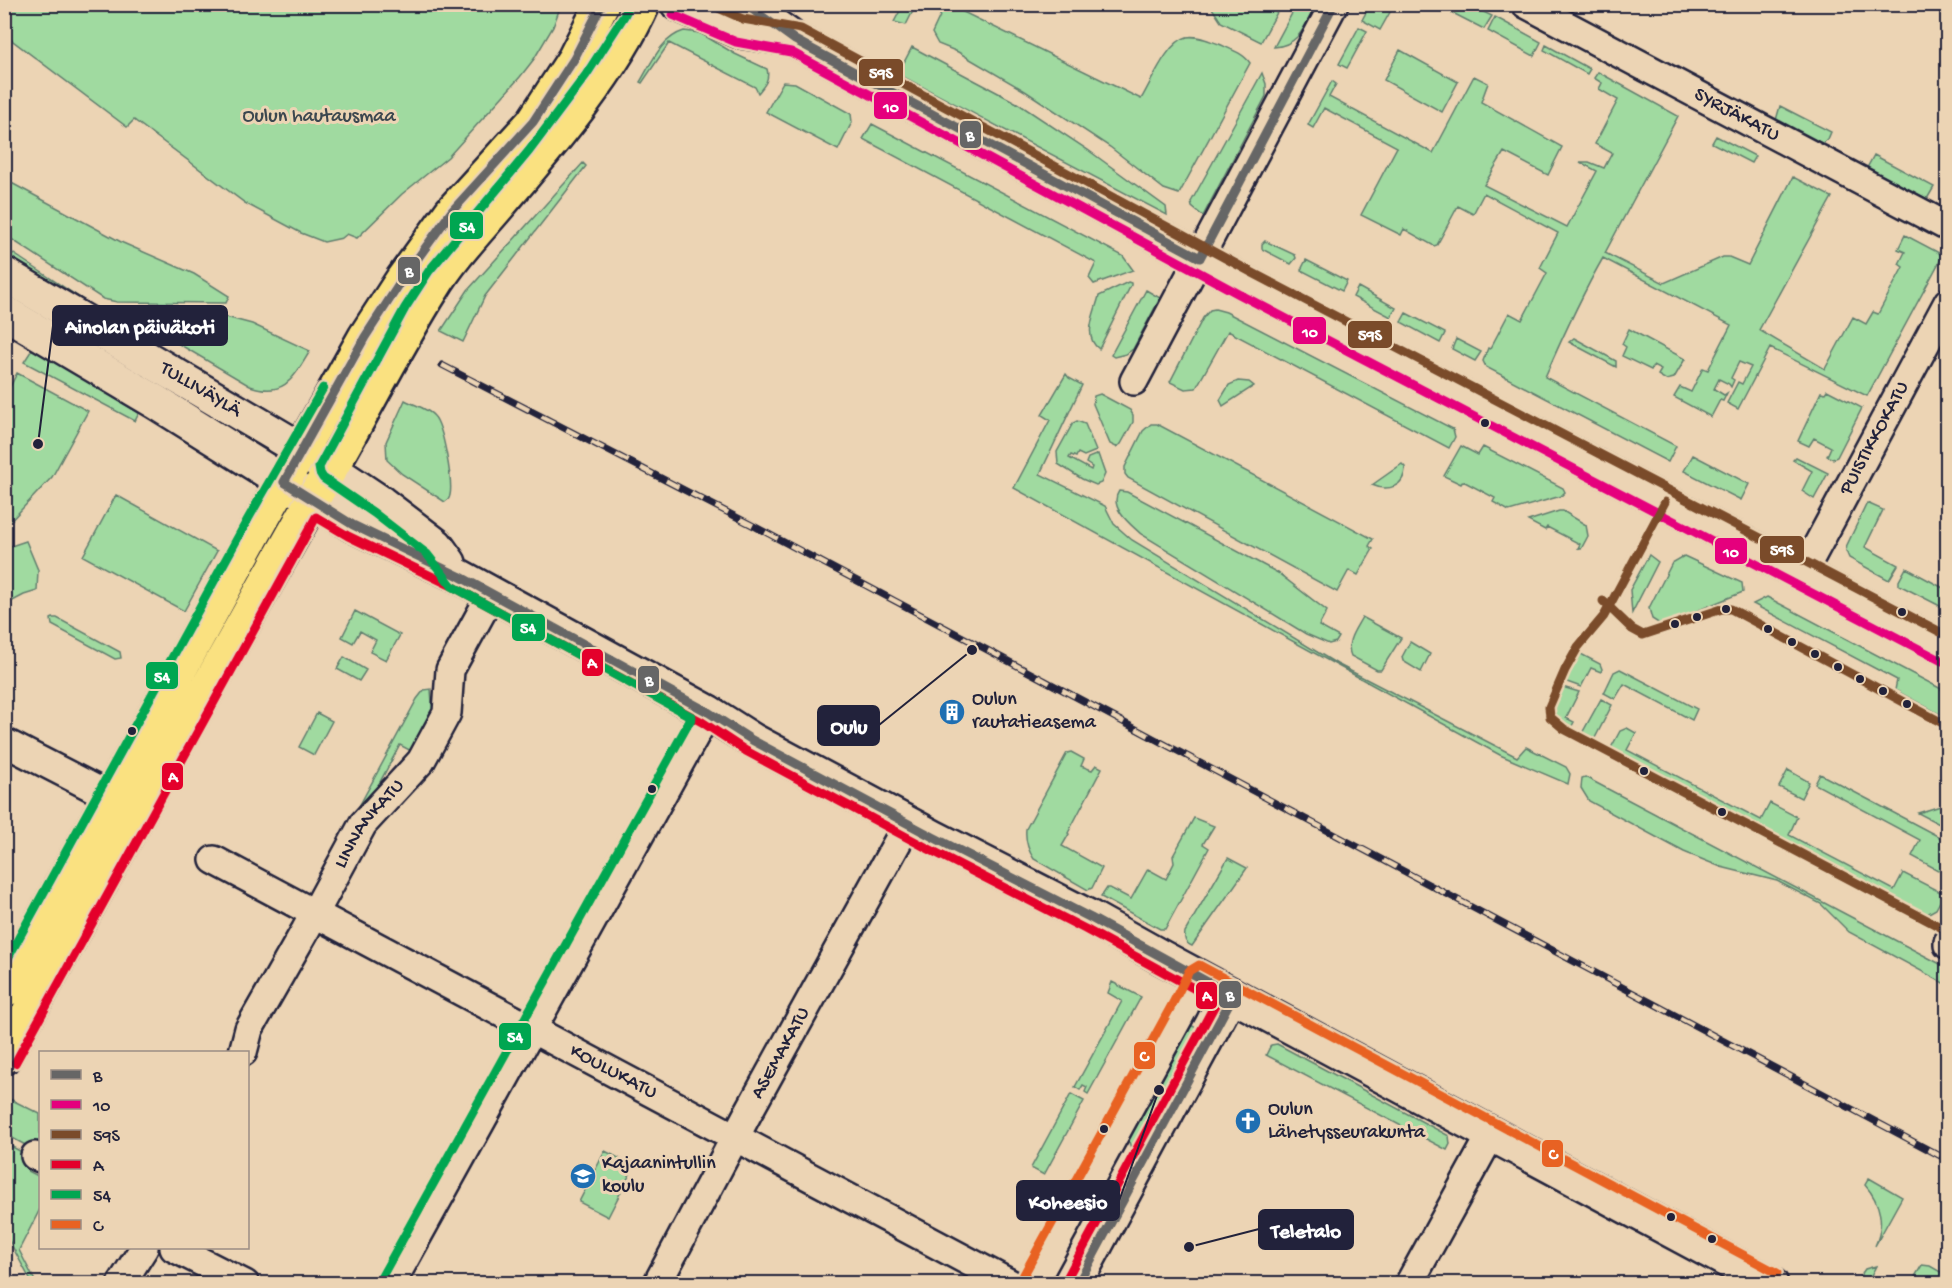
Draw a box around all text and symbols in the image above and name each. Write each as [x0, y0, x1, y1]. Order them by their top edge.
line badge: 59S [858, 58, 904, 87]
text: 59S [869, 66, 894, 85]
street label: SYRJÄKATU [1690, 83, 1783, 147]
line badge: 10 [873, 91, 908, 120]
text: 10 [882, 100, 899, 119]
park label: Oulun hautausmaa [242, 106, 396, 129]
line badge: B [959, 120, 982, 149]
text: B [965, 128, 975, 147]
line badge: 54 [449, 211, 484, 240]
text: 54 [459, 220, 475, 239]
line badge: B [397, 256, 421, 285]
text: B [404, 264, 414, 283]
callout: Ainolan päiväkoti [53, 306, 227, 345]
line badge: 10 [1292, 316, 1327, 345]
text: Ainolan päiväkoti [64, 317, 215, 342]
line badge: 59S [1347, 320, 1393, 349]
text: 10 [1301, 325, 1318, 344]
text: 59S [1358, 328, 1383, 347]
street label: TULLIVÄYLÄ [155, 357, 246, 423]
street label: PUISTIKKOKATU [1835, 378, 1915, 500]
unlabelled marker [1479, 417, 1491, 429]
line badge: 59S [1759, 535, 1805, 564]
line badge: 10 [1714, 537, 1748, 565]
text: 59S [1770, 543, 1795, 562]
text: 10 [1722, 545, 1739, 564]
unlabelled marker [1720, 603, 1732, 615]
unlabelled marker [1896, 606, 1908, 618]
unlabelled marker [1691, 611, 1703, 623]
line badge: 54 [511, 613, 546, 642]
unlabelled marker [1669, 618, 1681, 630]
text: 54 [520, 621, 536, 640]
unlabelled marker [1762, 623, 1774, 635]
unlabelled marker [1786, 636, 1798, 648]
line badge: A [581, 648, 604, 677]
unlabelled marker [1809, 648, 1821, 660]
text: A [586, 656, 598, 675]
line badge: 54 [145, 661, 179, 690]
unlabelled marker [1832, 661, 1844, 673]
line badge: B [637, 665, 660, 694]
text: 54 [154, 670, 170, 689]
text: B [644, 673, 654, 692]
unlabelled marker [1854, 673, 1866, 685]
unlabelled marker [1877, 685, 1889, 697]
place label: Oulun rautatieasema [972, 689, 1097, 735]
building icon: Oulun rautatieasema [937, 697, 967, 727]
unlabelled marker [1901, 698, 1913, 710]
callout: Oulu [818, 706, 879, 745]
text: Oulu [831, 717, 868, 742]
unlabelled marker [126, 725, 138, 737]
line badge: A [161, 762, 184, 791]
unlabelled marker [1638, 765, 1650, 777]
text: A [167, 770, 179, 789]
street label: LINNANKATU [330, 775, 410, 873]
unlabelled marker [646, 783, 658, 795]
unlabelled marker [1716, 806, 1728, 818]
line badge: B [1218, 980, 1242, 1009]
line badge: A [1195, 981, 1218, 1010]
text: B [1225, 988, 1235, 1007]
text: A [1201, 989, 1213, 1008]
street label: ASEMAKATU [746, 1003, 816, 1103]
line badge: 54 [498, 1022, 532, 1051]
text: 54 [507, 1030, 523, 1049]
street label: KOULUKATU [565, 1040, 661, 1105]
line badge: C [1133, 1041, 1156, 1070]
text: C [1139, 1049, 1150, 1068]
legend [39, 1051, 249, 1249]
text: B [92, 1067, 103, 1088]
text: 10 [92, 1097, 111, 1118]
place label: Oulun Lähetysseurakunta [1268, 1099, 1426, 1145]
church icon: Oulun Lähetysseurakunta [1233, 1106, 1263, 1136]
unlabelled marker [1098, 1123, 1110, 1135]
text: 59S [93, 1127, 120, 1148]
line badge: C [1541, 1139, 1564, 1168]
text: C [1548, 1147, 1559, 1166]
place label: Kajaanintullin koulu [602, 1153, 716, 1199]
text: A [93, 1157, 105, 1178]
school or university icon: Kajaanintullin koulu [568, 1161, 598, 1191]
callout: Koheesio [1017, 1181, 1119, 1220]
text: 54 [93, 1187, 111, 1208]
text: Koheesio [1028, 1192, 1107, 1217]
callout: Teletalo [1259, 1210, 1353, 1249]
unlabelled marker [1665, 1211, 1677, 1223]
text: C [93, 1217, 104, 1238]
text: Teletalo [1269, 1221, 1341, 1246]
unlabelled marker [1706, 1233, 1718, 1245]

